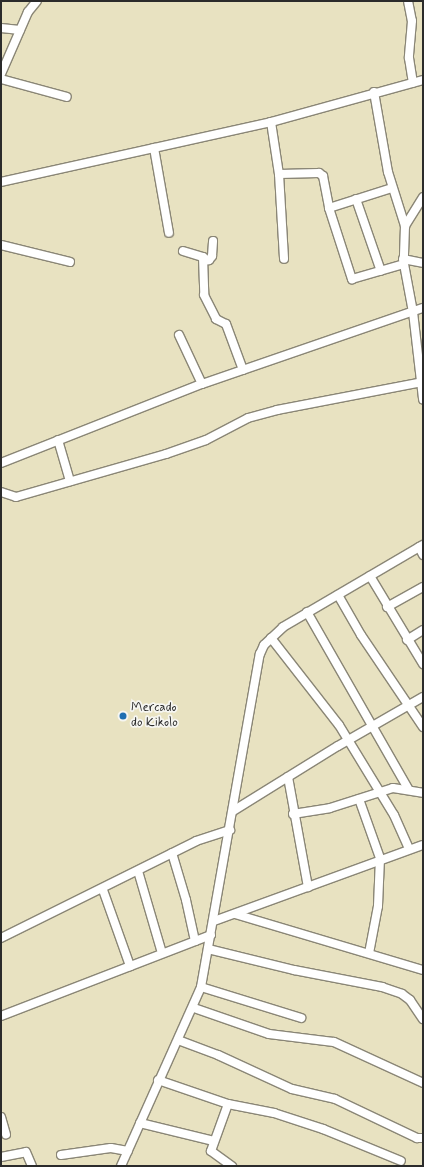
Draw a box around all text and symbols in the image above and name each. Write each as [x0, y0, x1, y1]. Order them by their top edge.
place label: Mercado do Kikolo [131, 701, 178, 732]
marker: Mercado do Kikolo [118, 711, 128, 721]

